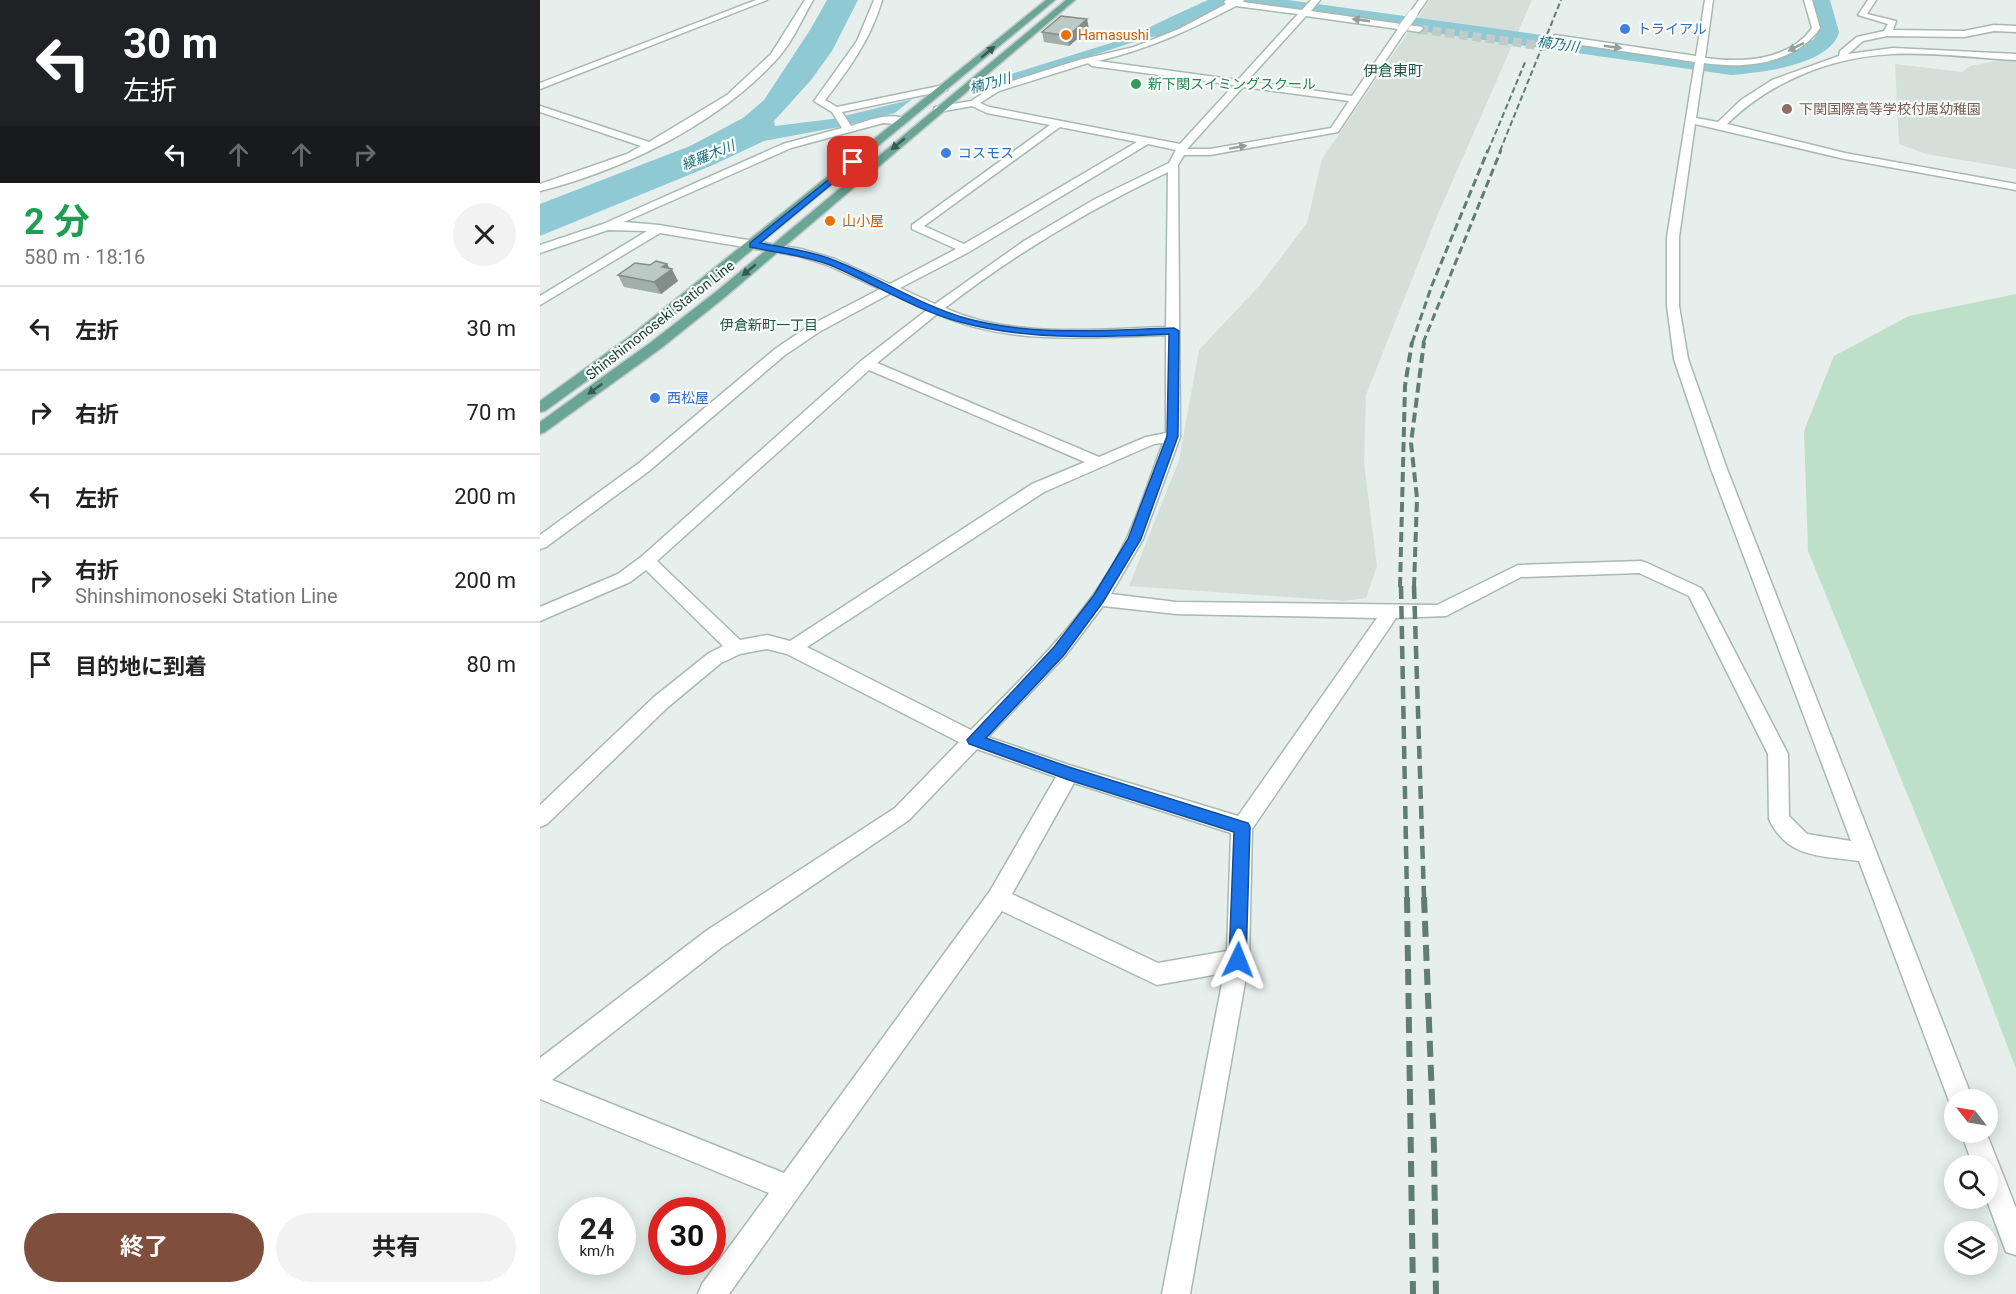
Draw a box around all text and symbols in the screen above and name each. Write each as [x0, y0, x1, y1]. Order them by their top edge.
one-way arrow [1352, 16, 1371, 25]
text: 30 m [123, 19, 218, 68]
place label: トライアル [1637, 21, 1707, 37]
marker: トライアル [1618, 22, 1632, 36]
icon: left [24, 24, 102, 102]
place label: Hamasushi [1078, 27, 1149, 43]
marker: Hamasushi [1059, 28, 1073, 42]
water label: 楠乃川 [1536, 33, 1582, 55]
one-way arrow [1603, 42, 1622, 51]
one-way arrow [1787, 42, 1804, 52]
one-way arrow [980, 47, 995, 59]
district label: 伊倉東町 [1363, 62, 1423, 80]
water label: 楠乃川 [968, 69, 1014, 96]
text: 左折 [123, 75, 177, 107]
place label: 新下関スイミングスクール [1148, 76, 1316, 92]
marker: 新下関スイミングスクール [1129, 77, 1143, 91]
place label: 下関国際高等学校付属幼稚園 [1799, 101, 1981, 117]
marker: 下関国際高等学校付属幼稚園 [1780, 102, 1794, 116]
water label: 綾羅木川 [679, 136, 739, 173]
pin [827, 136, 878, 187]
one-way arrow [890, 137, 906, 150]
icon: left [159, 138, 192, 171]
icon: ahead [222, 138, 255, 171]
icon: ahead [285, 138, 318, 171]
icon: right [348, 138, 381, 171]
one-way arrow [1228, 142, 1247, 151]
icon: arrive [836, 145, 869, 178]
place label: コスモス [958, 145, 1014, 161]
marker: コスモス [939, 146, 953, 160]
text: 2 分 [24, 201, 90, 243]
button: close [453, 203, 516, 266]
place label: 山小屋 [842, 213, 884, 229]
marker: 山小屋 [823, 214, 837, 228]
text: 580 m · 18:16 [24, 245, 145, 269]
street label: Shinshimonoseki Station Line [583, 257, 737, 383]
one-way arrow [742, 263, 757, 276]
icon: left [24, 312, 57, 345]
text: 30 m [467, 316, 516, 341]
district label: 伊倉新町一丁目 [720, 317, 818, 333]
text: 左折 [75, 318, 119, 343]
one-way arrow [588, 383, 604, 395]
place label: 西松屋 [667, 390, 709, 406]
marker: 西松屋 [648, 391, 662, 405]
icon: right [24, 396, 57, 429]
text: 70 m [467, 400, 516, 425]
text: 右折 [75, 402, 119, 427]
icon: left [24, 480, 57, 513]
text: 200 m [454, 484, 516, 509]
text: 左折 [75, 486, 119, 511]
text: 右折 [75, 558, 119, 583]
icon: right [24, 564, 57, 597]
text: 200 m [454, 568, 516, 593]
text: Shinshimonoseki Station Line [75, 584, 338, 608]
icon: arrive [24, 648, 57, 681]
text: 80 m [467, 652, 516, 677]
text: 目的地に到着 [75, 654, 207, 679]
position arrow [1206, 928, 1270, 992]
north arrow [1944, 1089, 1998, 1143]
map controls [1944, 1089, 1998, 1275]
button: search [1944, 1155, 1998, 1209]
speed limit sign: 30 [648, 1197, 726, 1275]
text: 24 [580, 1211, 614, 1246]
button: 終了 [24, 1213, 264, 1282]
button: 共有 [276, 1213, 516, 1282]
button: layers [1944, 1221, 1998, 1275]
text: km/h [579, 1242, 615, 1260]

